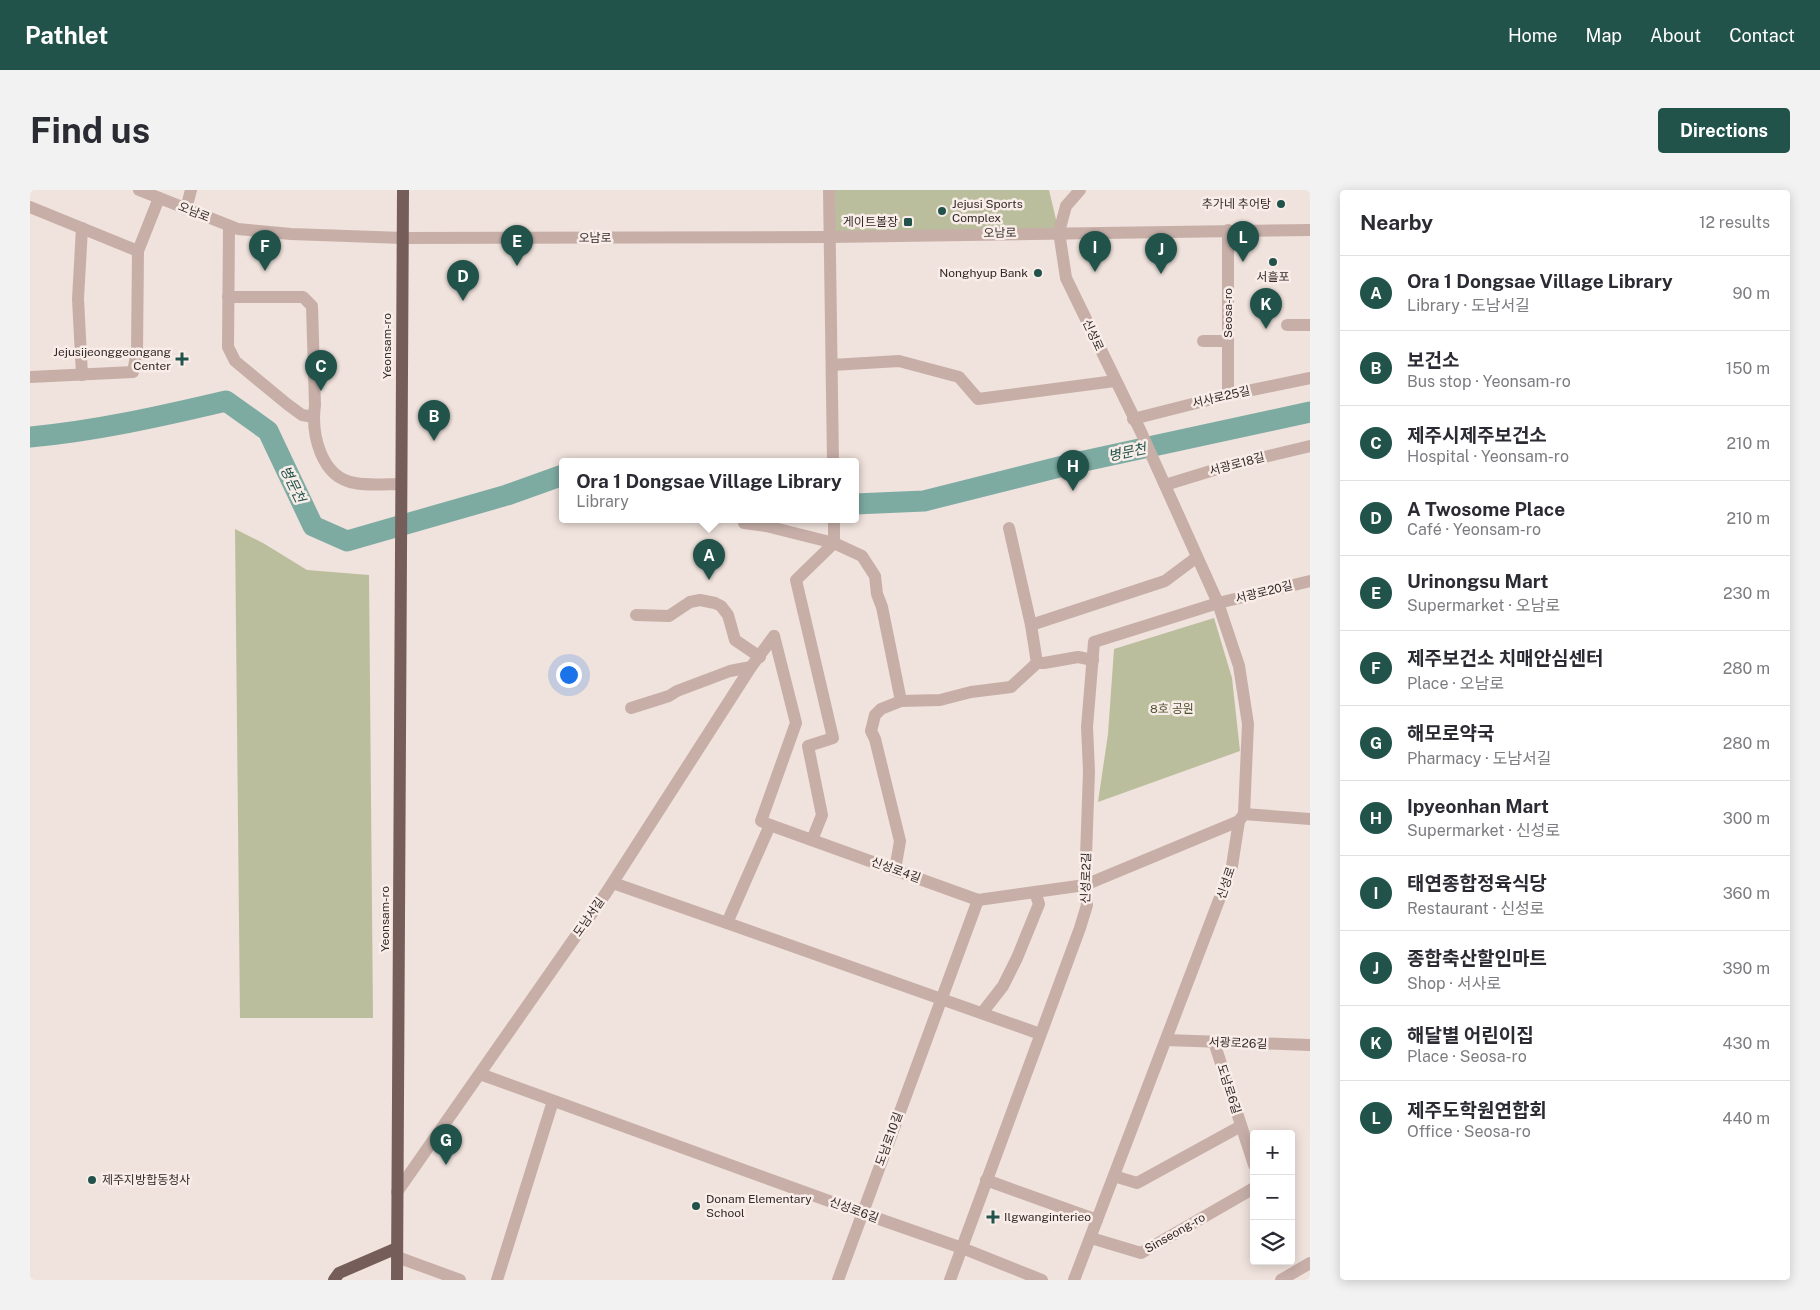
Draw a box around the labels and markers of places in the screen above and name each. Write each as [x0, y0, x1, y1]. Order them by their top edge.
place label: Jejusi Sports Complex [952, 197, 1023, 225]
place label: 추가네 추어탕 [1202, 197, 1271, 211]
marker: 추가네 추어탕 [1275, 198, 1287, 210]
marker: Jejusi Sports Complex [936, 205, 948, 217]
place label: 게이트볼장 [843, 215, 898, 229]
marker: 게이트볼장 [902, 216, 914, 228]
pin: L [1227, 221, 1259, 262]
pin: E [501, 225, 533, 266]
pin: F [249, 230, 281, 271]
pin: I [1079, 231, 1111, 272]
pin: J [1145, 233, 1177, 274]
marker: 서흘포 [1267, 256, 1279, 268]
pin: D [447, 260, 479, 301]
place label: Nonghyup Bank [939, 266, 1028, 280]
marker: Nonghyup Bank [1032, 267, 1044, 279]
place label: 서흘포 [1256, 270, 1290, 284]
pin: K [1250, 288, 1282, 329]
place label: Jejusijeonggeongang Center [53, 345, 171, 373]
pin: C [305, 350, 337, 391]
marker: Jejusijeonggeongang Center [175, 352, 189, 366]
pin: B [418, 400, 450, 441]
pin: H [1057, 450, 1089, 491]
pin: A [693, 539, 725, 580]
pin: G [430, 1124, 462, 1165]
place label: 제주지방합동청사 [102, 1173, 190, 1187]
marker: 제주지방합동청사 [86, 1174, 98, 1186]
place label: Donam Elementary School [706, 1192, 812, 1220]
marker: Donam Elementary School [690, 1200, 702, 1212]
marker: Ilgwanginterieo [986, 1210, 1000, 1224]
place label: Ilgwanginterieo [1004, 1210, 1091, 1224]

